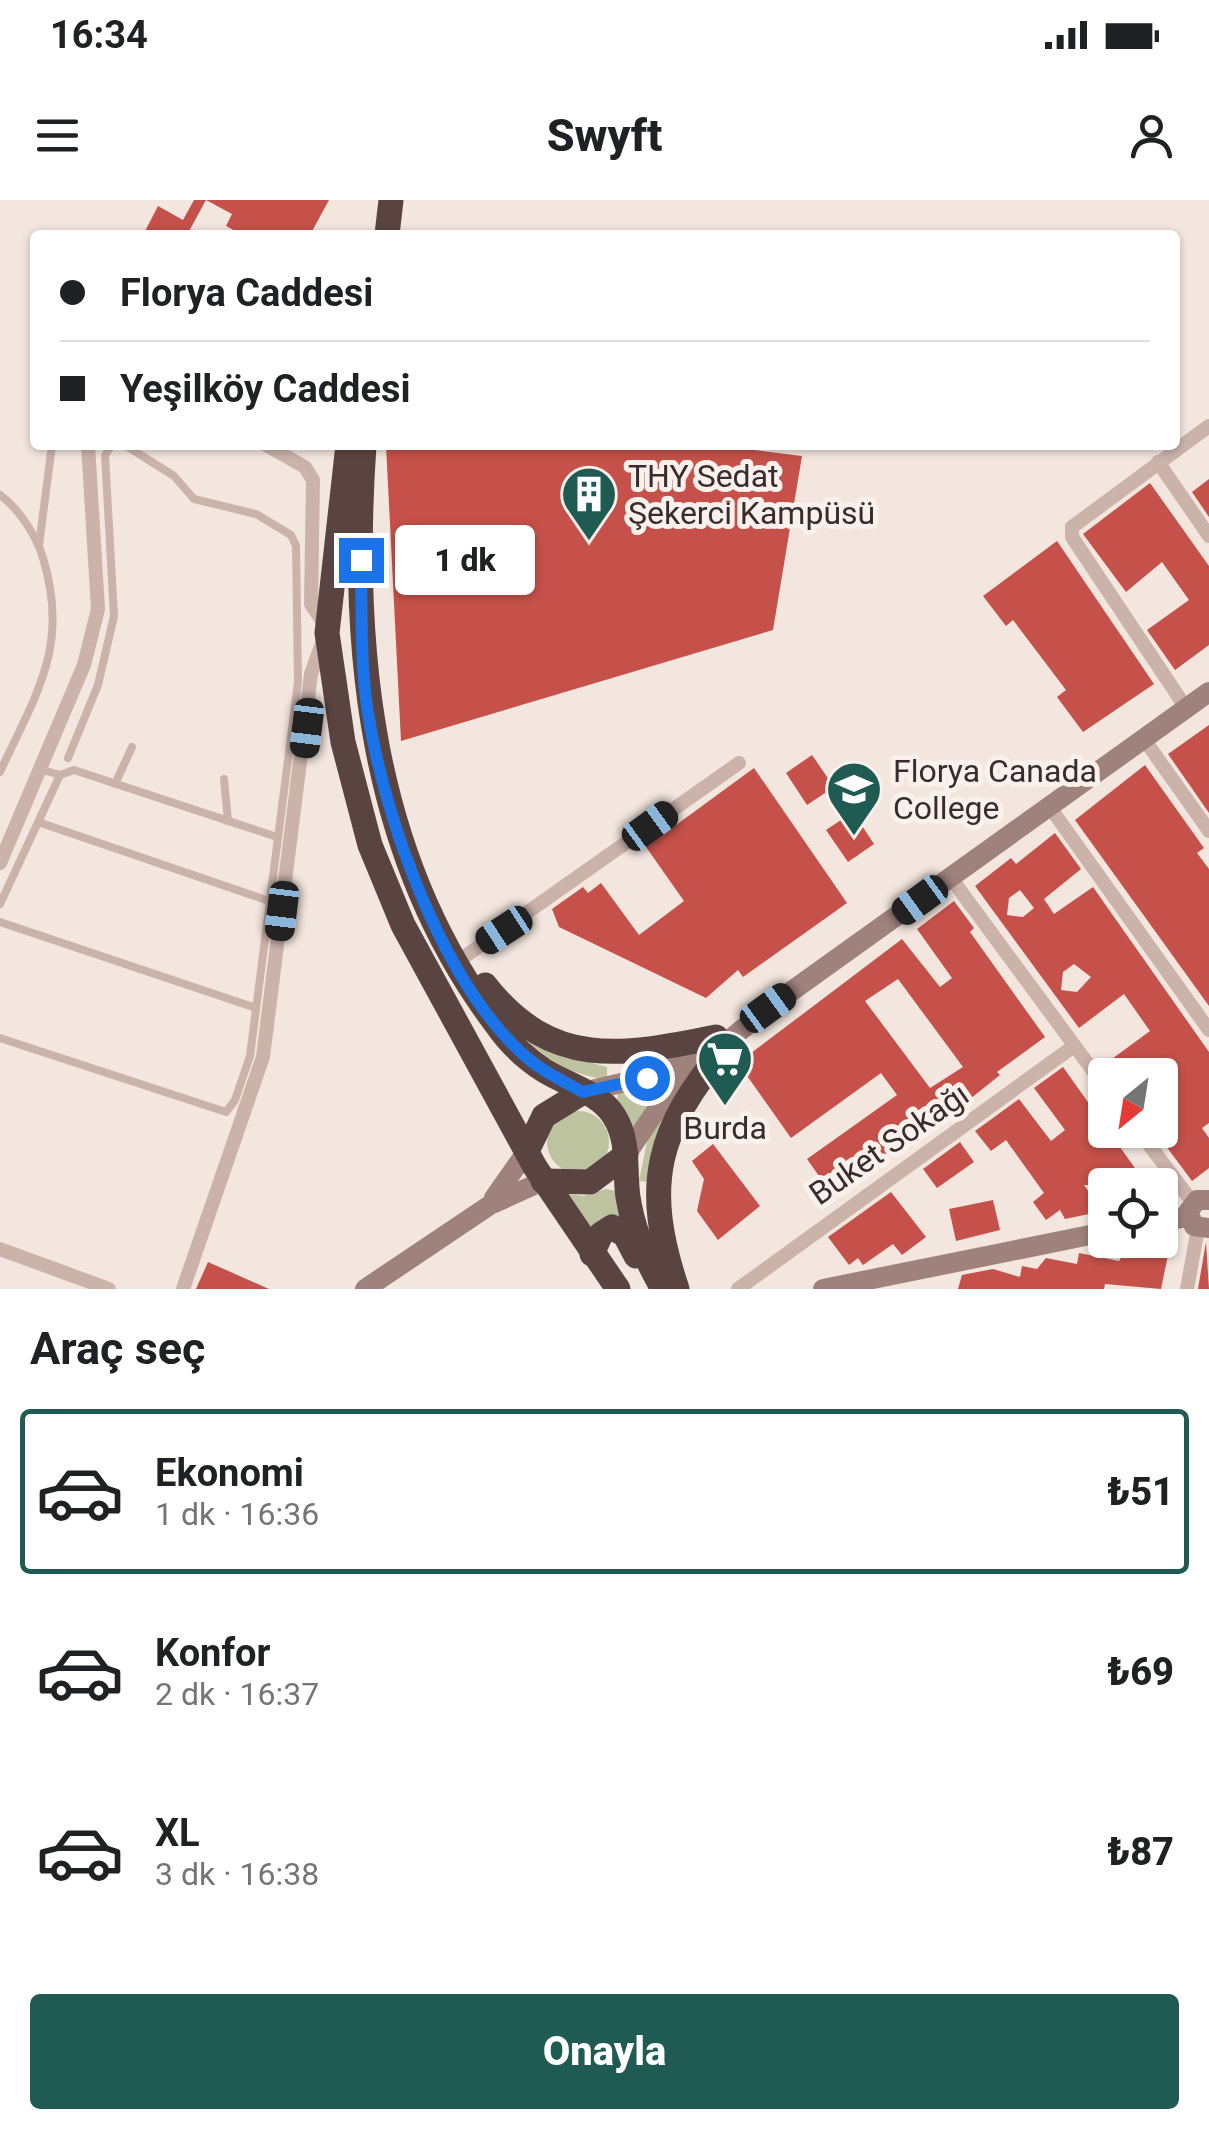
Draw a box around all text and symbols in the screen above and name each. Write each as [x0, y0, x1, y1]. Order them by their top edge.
text: 16:34 [50, 13, 148, 57]
icon: menu [30, 108, 85, 163]
icon: person [1124, 108, 1179, 163]
text: Swyft [547, 109, 662, 162]
text: Florya Caddesi [120, 271, 373, 315]
text: Yeşilköy Caddesi [120, 367, 411, 411]
place label: THY Sedat Şekerci Kampüsü [628, 457, 875, 532]
building icon: THY Sedat Şekerci Kampüsü [559, 464, 619, 543]
callout: 1 dk [396, 525, 536, 595]
route end [339, 538, 384, 583]
text: 1 dk [434, 541, 496, 579]
car [288, 696, 326, 760]
place label: Florya Canada College [893, 752, 1097, 827]
school or university icon: Florya Canada College [824, 759, 884, 838]
car [617, 796, 683, 856]
car [887, 870, 953, 930]
car [263, 879, 301, 943]
car [471, 901, 537, 959]
car [735, 978, 801, 1038]
supermarket icon: Burda [695, 1029, 755, 1108]
route start [625, 1056, 670, 1101]
north arrow [1088, 1058, 1178, 1148]
map controls [1088, 1058, 1178, 1258]
street label: Buket Sokağı [802, 1075, 976, 1213]
place label: Burda [683, 1109, 767, 1147]
button: locate [1088, 1168, 1178, 1258]
text: Araç seç [30, 1322, 206, 1375]
icon: car [35, 1447, 125, 1537]
text: Ekonomi [155, 1451, 304, 1495]
text: ₺51 [1107, 1470, 1174, 1514]
text: 1 dk · 16:36 [155, 1495, 319, 1533]
icon: car [35, 1627, 125, 1717]
text: Konfor [155, 1631, 270, 1675]
text: ₺69 [1107, 1650, 1174, 1694]
text: 2 dk · 16:37 [155, 1675, 319, 1713]
icon: car [35, 1807, 125, 1897]
text: XL [155, 1811, 200, 1855]
text: ₺87 [1107, 1830, 1174, 1874]
text: 3 dk · 16:38 [155, 1855, 319, 1893]
button: Onayla [30, 1994, 1179, 2109]

